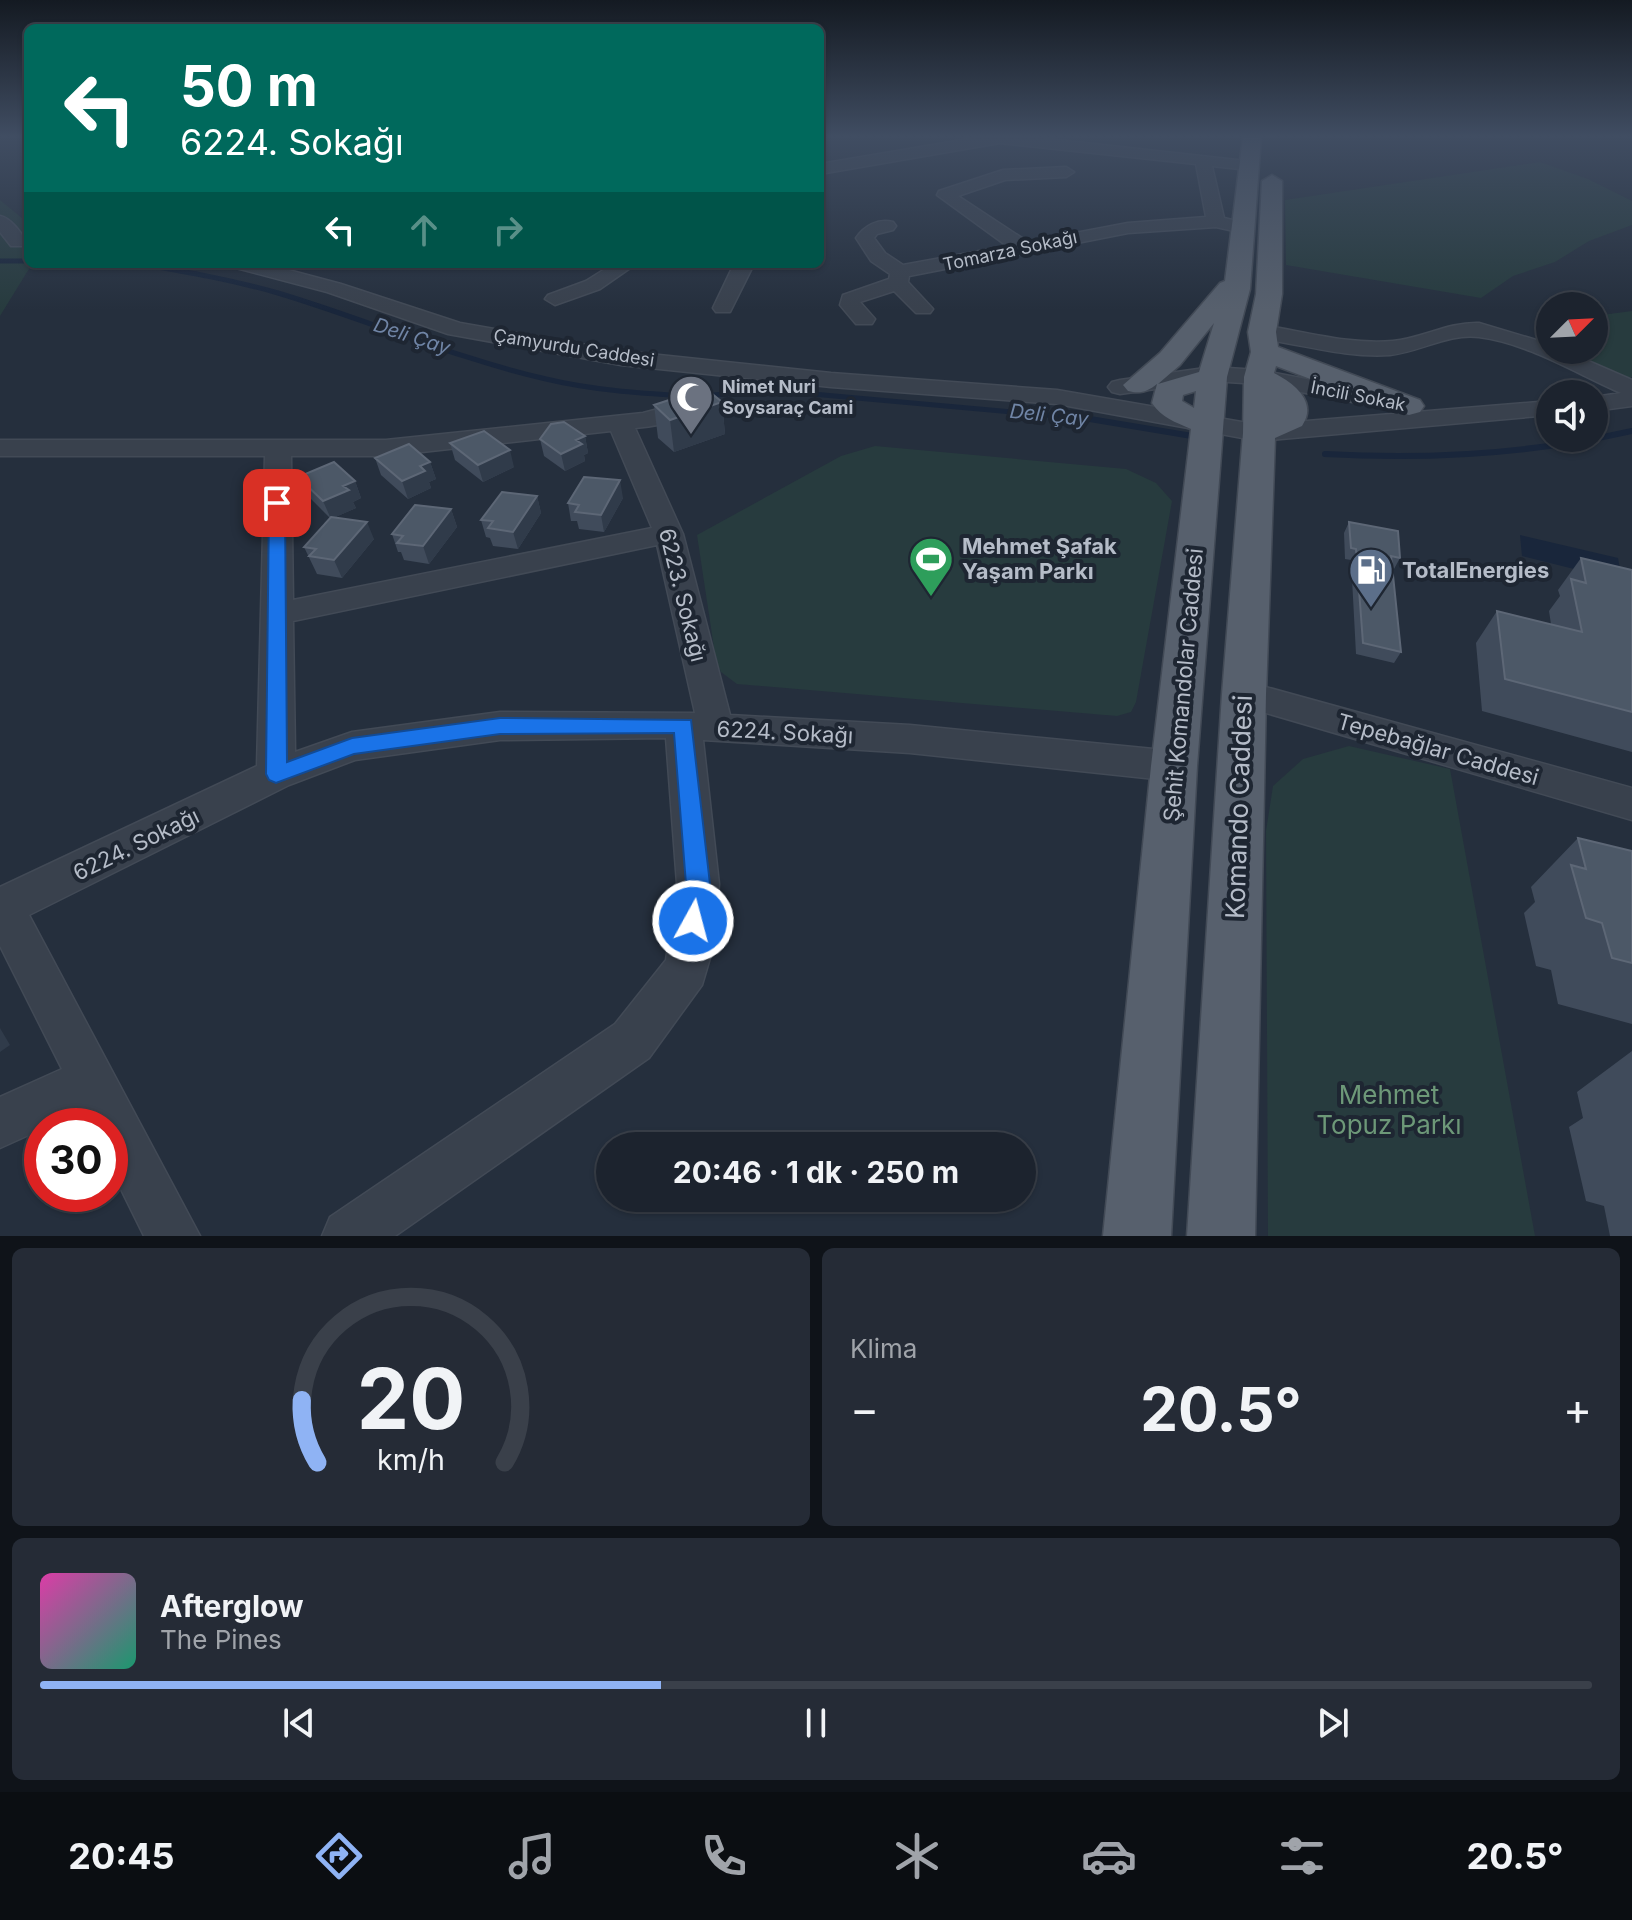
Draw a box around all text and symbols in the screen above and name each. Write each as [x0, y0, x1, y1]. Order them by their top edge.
text: 50 m [180, 52, 318, 120]
icon: left [48, 56, 152, 160]
text: 6224. Sokağı [180, 120, 404, 164]
icon: left [318, 208, 362, 252]
icon: ahead [402, 208, 446, 252]
icon: right [486, 208, 530, 252]
street label: Tomarza Sokağı [941, 226, 1079, 275]
north arrow [1536, 292, 1608, 364]
map controls [1536, 292, 1608, 452]
water label: Deli Çay [371, 312, 454, 360]
street label: Çamyurdu Caddesi [492, 324, 656, 371]
mosque icon: Nimet Nuri Soysaraç Cami [667, 373, 715, 436]
street label: İncili Sokak [1309, 375, 1408, 415]
place label: Nimet Nuri Soysaraç Cami [722, 376, 853, 418]
button: sound [1536, 380, 1608, 452]
water label: Deli Çay [1008, 399, 1090, 431]
pin [243, 469, 311, 537]
icon: arrive [255, 481, 299, 525]
street label: 6223. Sokağı [654, 526, 712, 664]
place label: Mehmet Şafak Yaşam Parkı [962, 533, 1117, 584]
sports icon: Mehmet Şafak Yaşam Parkı [907, 535, 955, 598]
fuel station icon: TotalEnergies [1347, 546, 1395, 609]
street label: Şehit Komandolar Caddesi [1158, 547, 1208, 823]
place label: TotalEnergies [1402, 557, 1549, 583]
street label: Komando Caddesi [1219, 694, 1258, 920]
street label: Tepebağlar Caddesi [1334, 708, 1542, 790]
street label: 6224. Sokağı [716, 715, 854, 749]
street label: 6224. Sokağı [69, 802, 203, 886]
position arrow [651, 879, 735, 963]
park label: Mehmet Topuz Parkı [1316, 1079, 1462, 1140]
speed limit sign: 30 [24, 1108, 128, 1212]
text: 20:46 · 1 dk · 250 m [673, 1154, 959, 1190]
text: Klima [850, 1333, 917, 1364]
text: 20 [357, 1348, 465, 1449]
text: 20.5° [1140, 1373, 1302, 1445]
text: − [850, 1382, 879, 1436]
text: + [1563, 1382, 1592, 1436]
text: km/h [377, 1442, 445, 1477]
text: Afterglow [160, 1588, 304, 1624]
text: The Pines [160, 1624, 282, 1655]
icon: previous [277, 1701, 321, 1745]
icon: pause [794, 1701, 838, 1745]
icon: next [1311, 1701, 1355, 1745]
icon: directions [311, 1828, 367, 1884]
icon: music [504, 1828, 560, 1884]
icon: phone [696, 1828, 752, 1884]
icon: climate [889, 1828, 945, 1884]
icon: car [1081, 1828, 1137, 1884]
icon: filters [1274, 1828, 1330, 1884]
text: 20:45 [68, 1834, 175, 1878]
text: 20.5° [1467, 1834, 1564, 1878]

